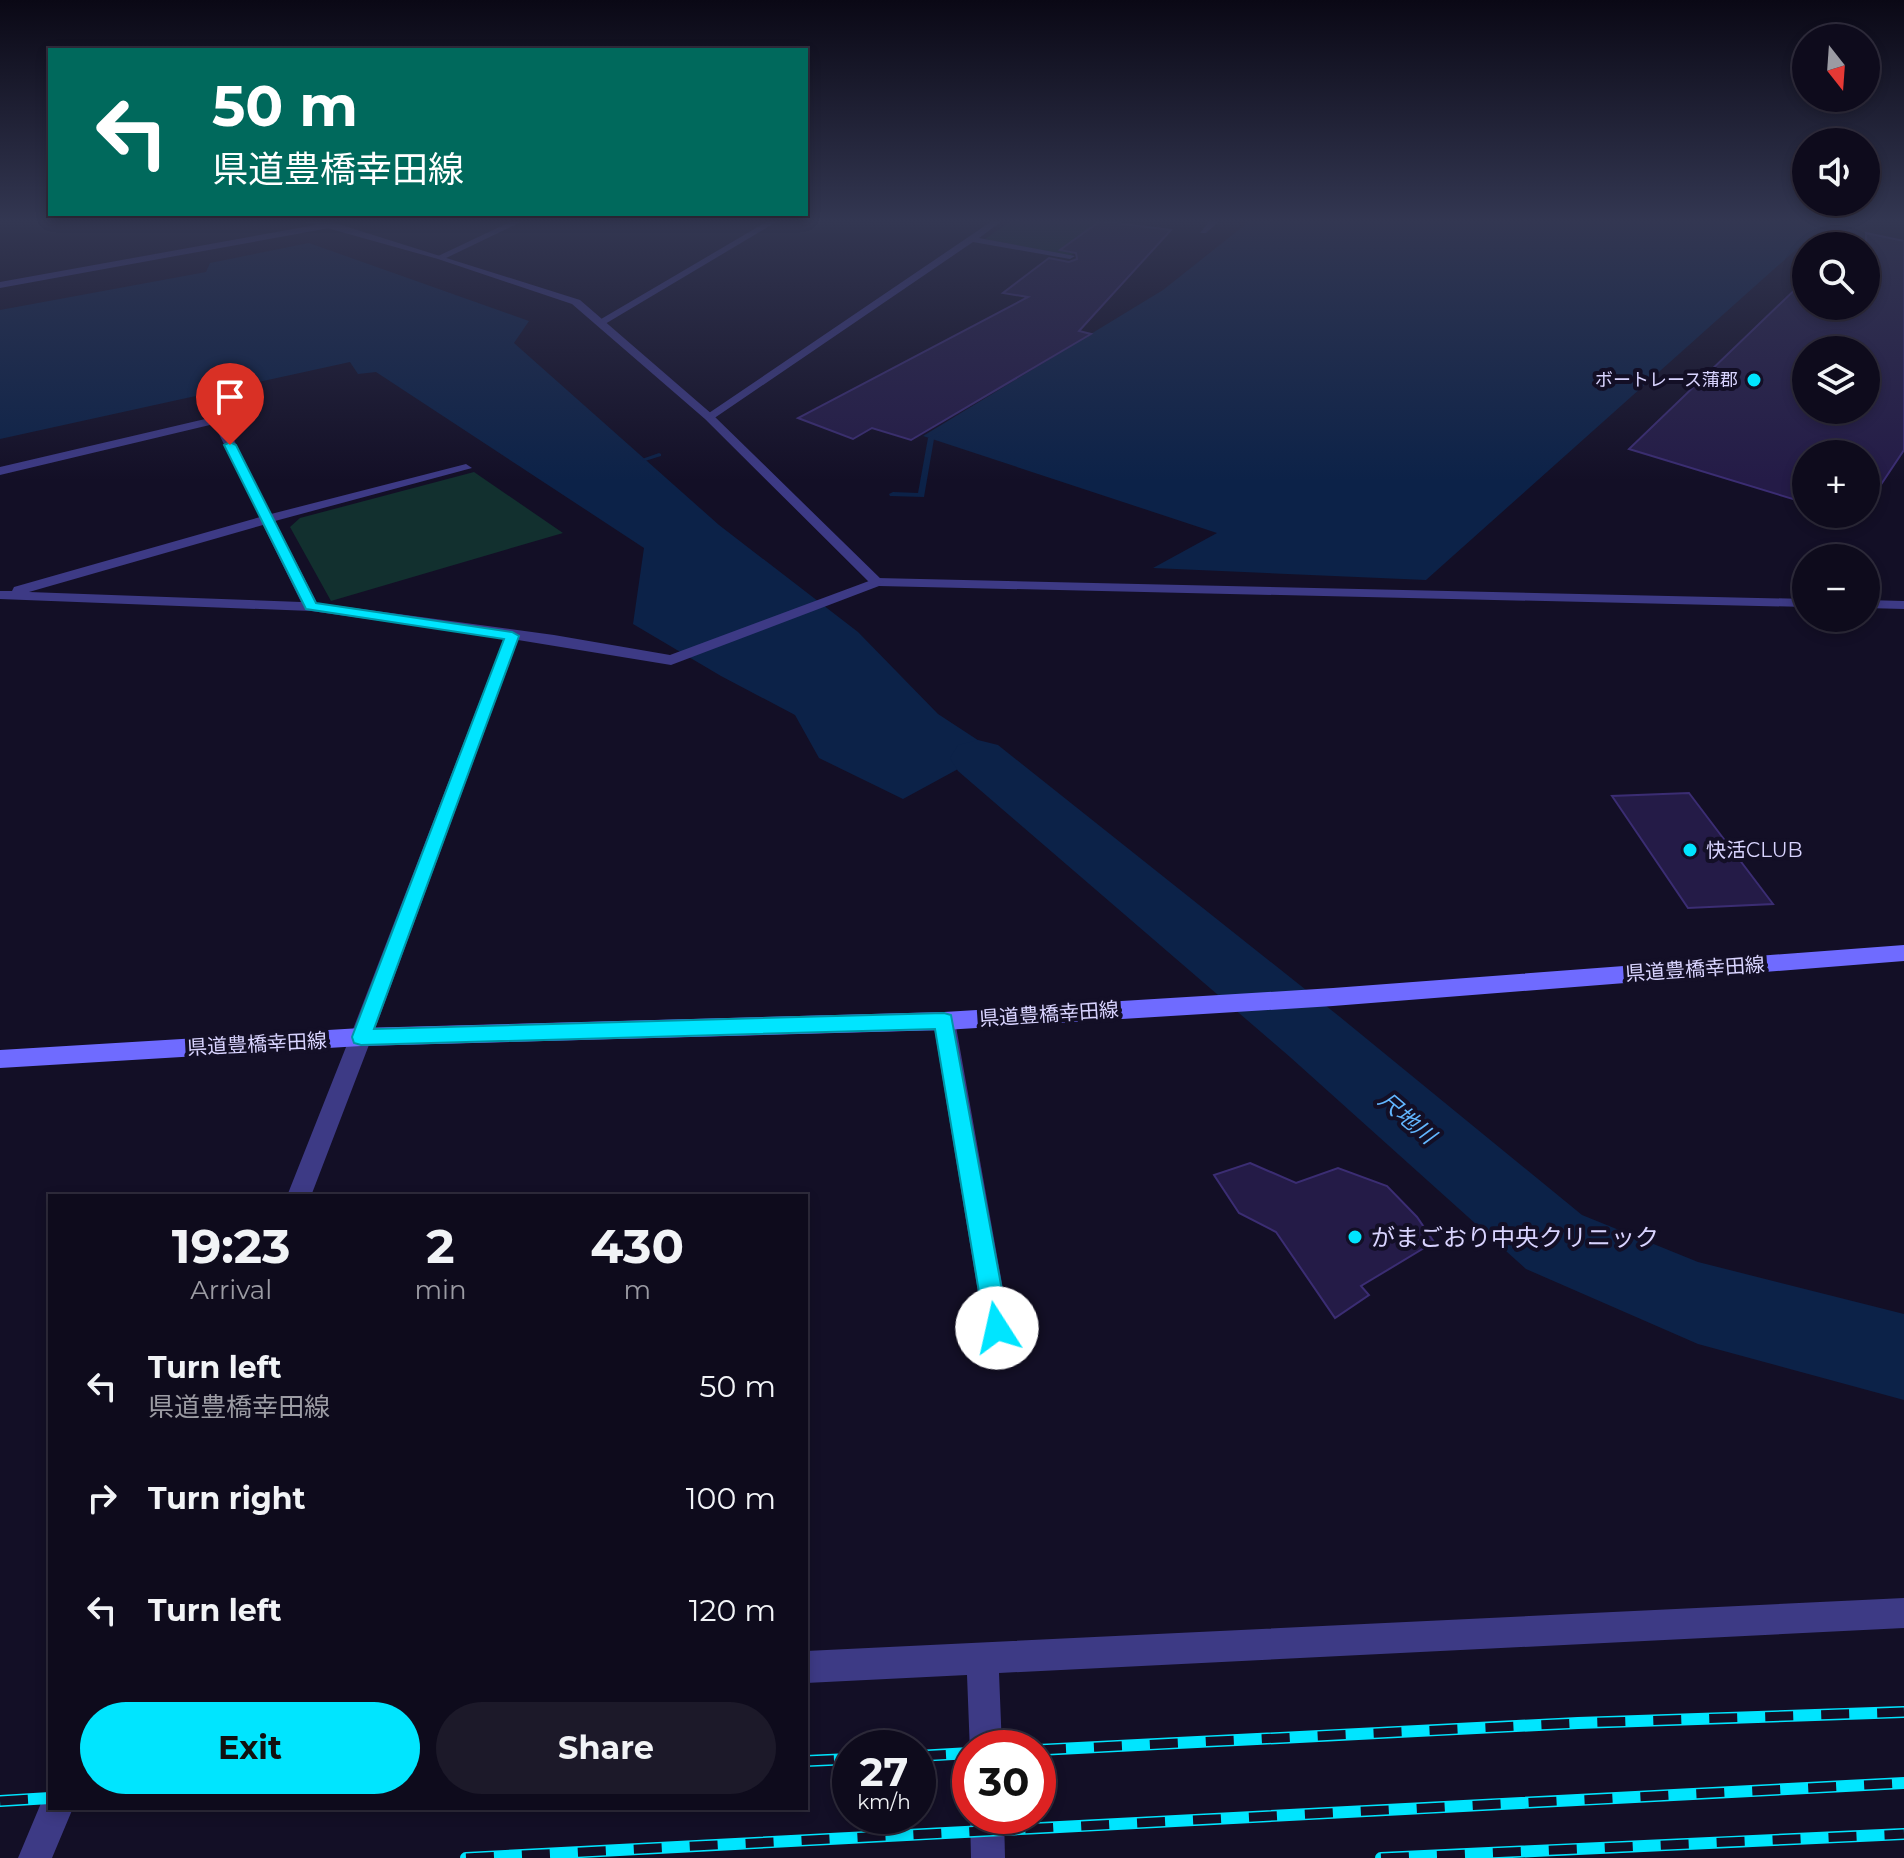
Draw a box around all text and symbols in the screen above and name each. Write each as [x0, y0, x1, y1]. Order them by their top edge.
north arrow [1792, 24, 1880, 112]
map controls [1792, 24, 1880, 632]
text: 50 m [212, 72, 358, 140]
icon: left [80, 80, 184, 184]
button: sound [1792, 128, 1880, 216]
text: 県道豊橋幸田線 [212, 147, 464, 191]
button: search [1792, 232, 1880, 320]
button: layers [1792, 336, 1880, 424]
pin [196, 363, 264, 445]
place label: ボートレース蒲郡 [1595, 369, 1738, 391]
marker: ボートレース蒲郡 [1745, 371, 1763, 389]
icon: arrive [208, 375, 252, 419]
button: + [1792, 440, 1880, 528]
button: − [1792, 544, 1880, 632]
place label: 快活CLUB [1706, 838, 1803, 862]
marker: 快活CLUB [1681, 841, 1699, 859]
street label: 県道豊橋幸田線 [1624, 952, 1766, 986]
street label: 県道豊橋幸田線 [978, 997, 1120, 1031]
street label: 県道豊橋幸田線 [186, 1028, 328, 1060]
water label: 尺地川 [1373, 1086, 1442, 1151]
text: 19:23 [172, 1217, 291, 1275]
text: 2 [426, 1217, 455, 1275]
text: 430 [590, 1217, 684, 1275]
place label: がまごおり中央クリニック [1371, 1223, 1659, 1252]
marker: がまごおり中央クリニック [1346, 1228, 1364, 1246]
text: Arrival [190, 1274, 272, 1306]
text: min [414, 1274, 467, 1306]
text: m [623, 1274, 651, 1306]
position arrow [955, 1286, 1039, 1370]
text: Turn left [148, 1349, 281, 1386]
icon: left [80, 1364, 124, 1408]
text: 50 m [699, 1368, 776, 1405]
text: 県道豊橋幸田線 [148, 1391, 330, 1423]
icon: right [80, 1476, 124, 1520]
text: Turn right [148, 1480, 305, 1517]
text: 100 m [686, 1480, 776, 1517]
icon: left [80, 1588, 124, 1632]
text: Turn left [148, 1592, 281, 1629]
text: 120 m [689, 1592, 776, 1629]
button: Exit [80, 1702, 420, 1794]
button: Share [436, 1702, 776, 1794]
speed limit sign: 30 [952, 1730, 1056, 1834]
text: 27 [860, 1747, 908, 1796]
text: km/h [857, 1790, 911, 1814]

